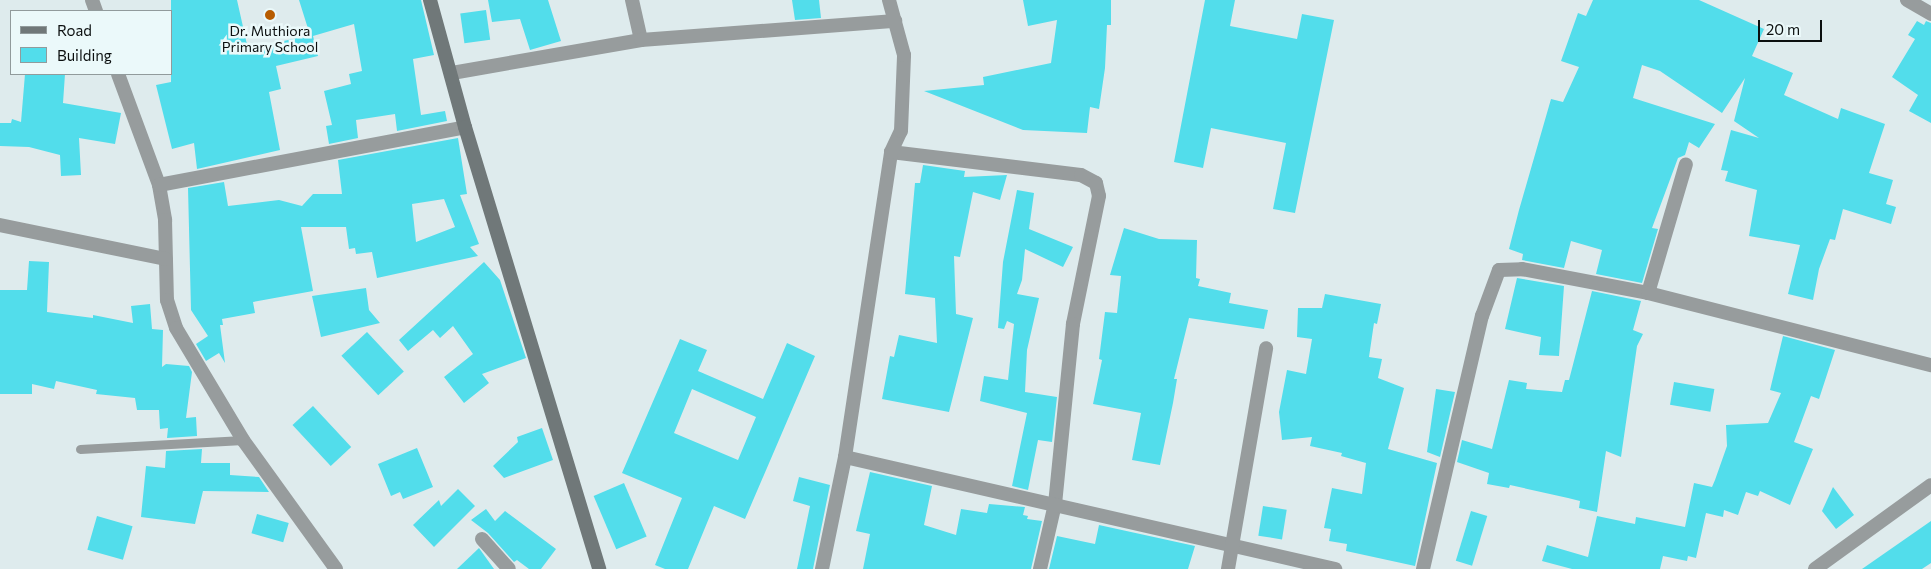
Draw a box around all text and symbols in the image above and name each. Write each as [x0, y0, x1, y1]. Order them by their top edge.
marker: Dr. Muthiora Primary School [264, 9, 276, 21]
legend [10, 10, 172, 75]
scale bar [1761, 10, 1825, 42]
text: 20 m [1766, 20, 1800, 38]
text: Road [57, 21, 92, 39]
place label: Dr. Muthiora Primary School [222, 23, 318, 56]
text: Building [57, 46, 112, 64]

